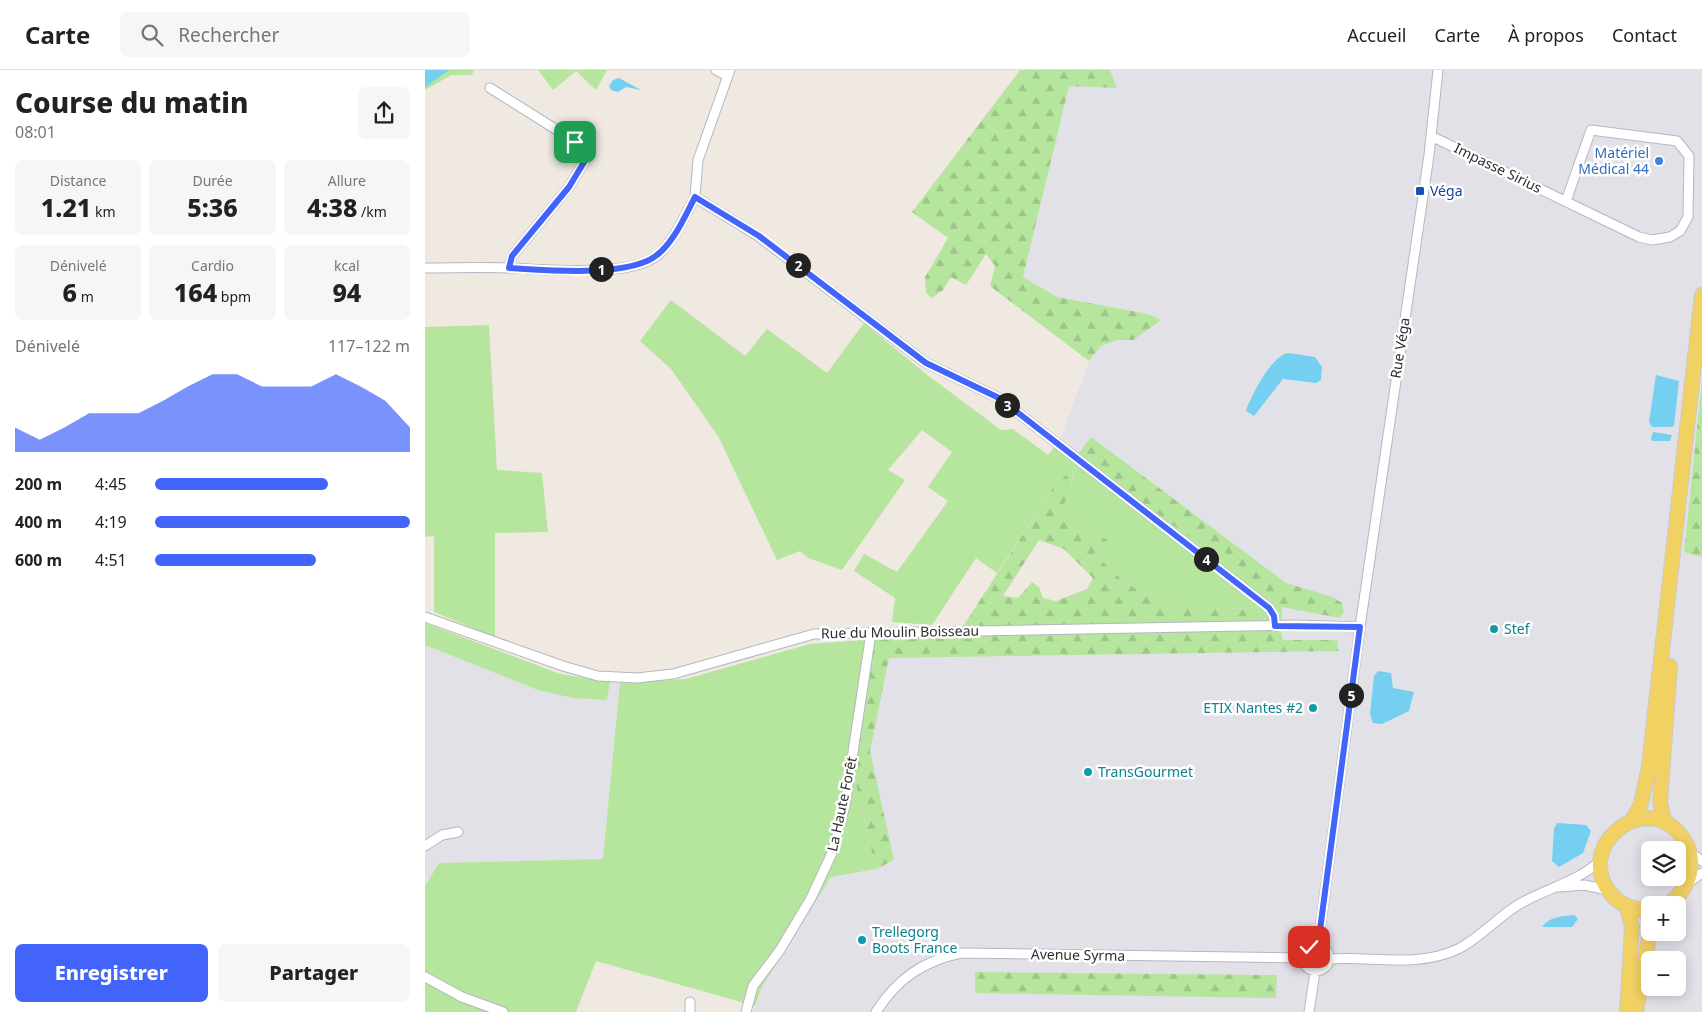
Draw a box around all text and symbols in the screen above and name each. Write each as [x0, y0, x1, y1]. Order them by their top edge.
search box [120, 12, 470, 57]
text: Carte [25, 18, 90, 51]
icon: search [138, 21, 166, 49]
text: Rechercher [178, 22, 279, 48]
text: Accueil [1347, 23, 1407, 47]
text: Carte [1435, 23, 1480, 47]
text: À propos [1508, 23, 1584, 47]
text: Contact [1612, 23, 1677, 47]
text: Course du matin [15, 83, 248, 121]
button: share [358, 87, 410, 139]
text: 08:01 [15, 121, 56, 143]
pin [554, 121, 596, 163]
icon: arrive [561, 128, 589, 156]
street label: Impasse Sirius [1451, 138, 1545, 197]
place label: Matériel Médical 44 [1578, 143, 1649, 178]
marker: Matériel Médical 44 [1653, 155, 1665, 167]
text: Distance [50, 171, 107, 190]
text: Durée [192, 171, 233, 190]
text: Allure [328, 171, 366, 190]
place label: Véga [1430, 181, 1462, 200]
marker: Véga [1414, 185, 1426, 197]
text: 1.21 [41, 190, 91, 224]
text: 5:36 [187, 190, 238, 224]
text: 4:38 [307, 190, 357, 224]
text: km [91, 202, 116, 221]
text: /km [357, 202, 387, 221]
pin: 2 [785, 252, 811, 278]
text: Dénivelé [50, 256, 107, 275]
text: Cardio [191, 256, 234, 275]
text: kcal [334, 256, 360, 275]
pin: 1 [589, 256, 613, 282]
text: 2 [794, 256, 803, 275]
text: 1 [597, 260, 606, 279]
text: 6 [63, 275, 77, 309]
text: 164 [174, 275, 217, 309]
text: 94 [332, 275, 361, 309]
text: m [77, 287, 94, 306]
text: bpm [217, 287, 251, 306]
street label: Rue Véga [1385, 316, 1414, 380]
text: Dénivelé [15, 335, 80, 357]
text: 117–122 m [328, 335, 410, 357]
pin: 3 [995, 392, 1019, 418]
text: 3 [1003, 396, 1012, 415]
text: 200 m [15, 473, 62, 495]
text: 4:45 [95, 473, 127, 495]
text: 400 m [15, 511, 62, 533]
text: 4:19 [95, 511, 127, 533]
pin: 4 [1193, 546, 1219, 572]
text: 600 m [15, 549, 62, 571]
text: 4:51 [95, 549, 127, 571]
text: 4 [1202, 550, 1211, 569]
place label: Stef [1504, 619, 1531, 638]
street label: Rue du Moulin Boisseau [821, 621, 979, 642]
marker: Stef [1488, 623, 1500, 635]
pin: 5 [1339, 682, 1363, 708]
text: 5 [1347, 686, 1356, 705]
place label: ETIX Nantes #2 [1203, 698, 1303, 717]
marker: ETIX Nantes #2 [1307, 702, 1319, 714]
street label: La Haute Forêt [822, 755, 861, 853]
place label: TransGourmet [1098, 762, 1193, 781]
marker: TransGourmet [1082, 766, 1094, 778]
map controls [1641, 841, 1686, 996]
button: layers [1641, 841, 1686, 886]
button: + [1641, 896, 1686, 941]
place label: Trellegorg Boots France [872, 922, 957, 957]
pin [1288, 926, 1330, 968]
icon: check [1295, 933, 1323, 961]
marker: Trellegorg Boots France [856, 934, 868, 946]
button: Enregistrer [15, 944, 208, 1002]
button: Partager [218, 944, 410, 1002]
street label: Avenue Syrma [1031, 944, 1125, 965]
button: − [1641, 951, 1686, 996]

